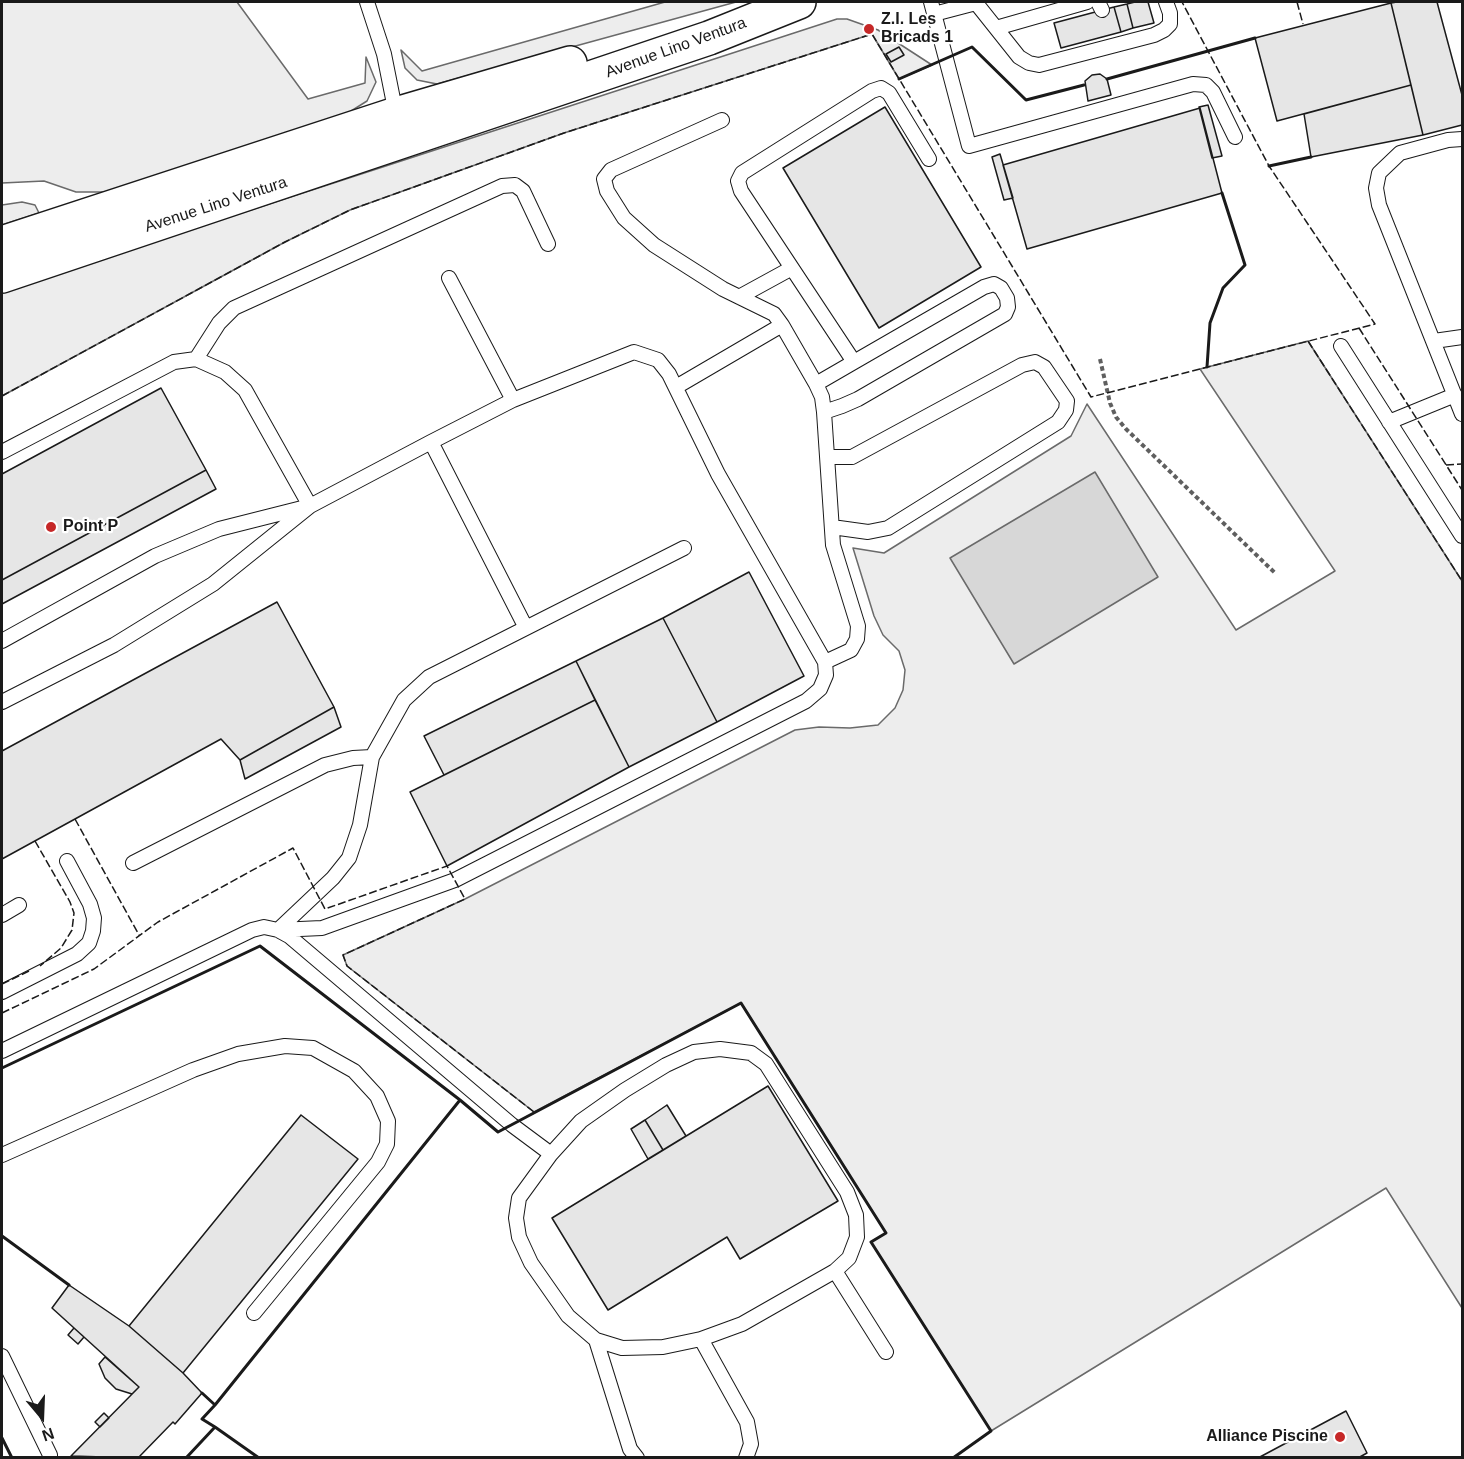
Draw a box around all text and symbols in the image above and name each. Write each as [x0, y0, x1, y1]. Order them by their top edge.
place label: Z.I. Les Bricads 1 [881, 10, 953, 48]
street label: Avenue Lino Ventura [603, 14, 749, 82]
marker: Z.I. Les Bricads 1 [862, 22, 876, 36]
street label: Avenue Lino Ventura [143, 173, 289, 237]
place label: Point P [63, 517, 118, 537]
marker: Point P [44, 520, 58, 534]
north arrow [12, 1387, 72, 1447]
text: N [40, 1425, 56, 1444]
place label: Alliance Piscine [1206, 1427, 1328, 1447]
marker: Alliance Piscine [1333, 1430, 1347, 1444]

